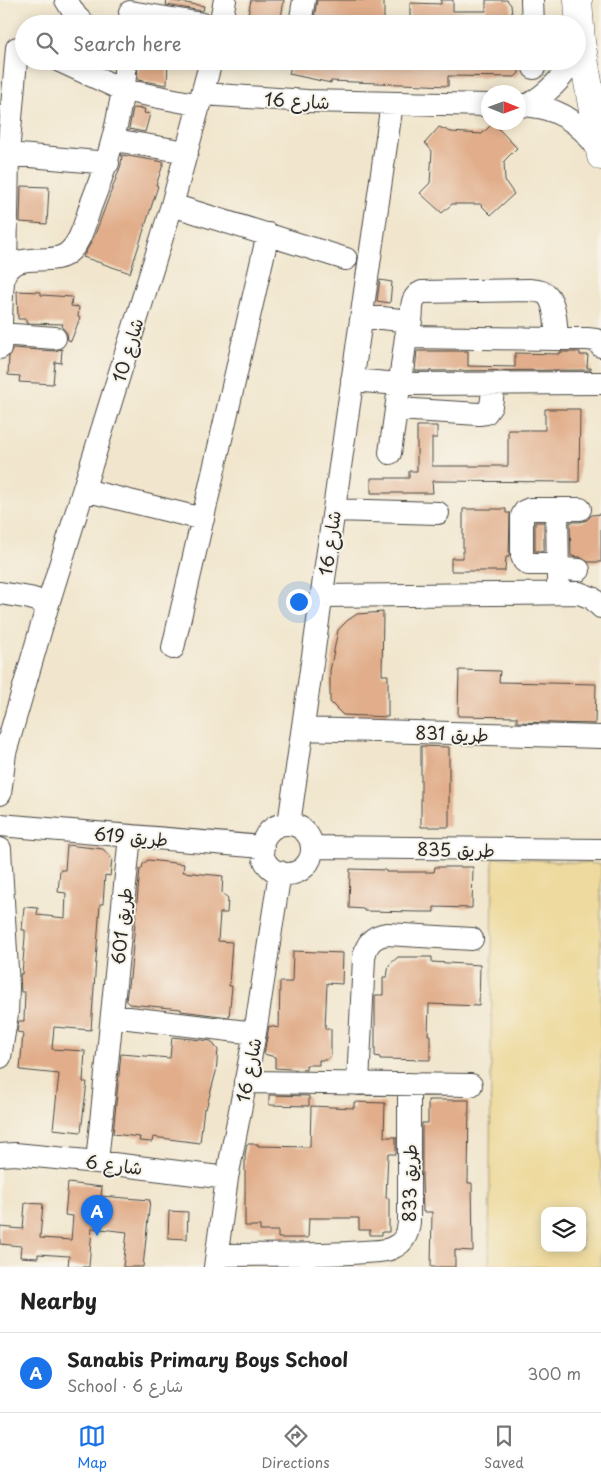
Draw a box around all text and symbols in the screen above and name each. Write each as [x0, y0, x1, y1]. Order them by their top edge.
search box [15, 15, 586, 70]
icon: search [33, 29, 61, 57]
text: Search here [73, 29, 182, 57]
street label: شارع 16 [264, 85, 330, 115]
north arrow [481, 85, 526, 130]
street label: شارع 10 [104, 314, 150, 386]
street label: شارع 16 [311, 509, 347, 577]
your location [286, 589, 312, 615]
street label: طريق 831 [415, 718, 489, 748]
street label: طريق 619 [93, 819, 169, 853]
street label: طريق 835 [417, 835, 495, 863]
street label: طريق 601 [104, 886, 138, 966]
street label: شارع 16 [228, 1035, 268, 1105]
street label: طريق 833 [395, 1144, 423, 1222]
street label: شارع 6 [84, 1147, 144, 1181]
pin: A [81, 1195, 113, 1236]
map controls [541, 1207, 586, 1252]
button: layers [541, 1207, 586, 1252]
text: Nearby [20, 1284, 97, 1316]
text: Sanabis Primary Boys School [67, 1345, 348, 1373]
text: A [30, 1361, 42, 1385]
text: 300 m [527, 1361, 581, 1385]
text: School · شارع 6 [67, 1373, 183, 1397]
tab: Map [77, 1422, 107, 1473]
tab: Directions [262, 1422, 330, 1473]
tab: Saved [484, 1422, 524, 1473]

